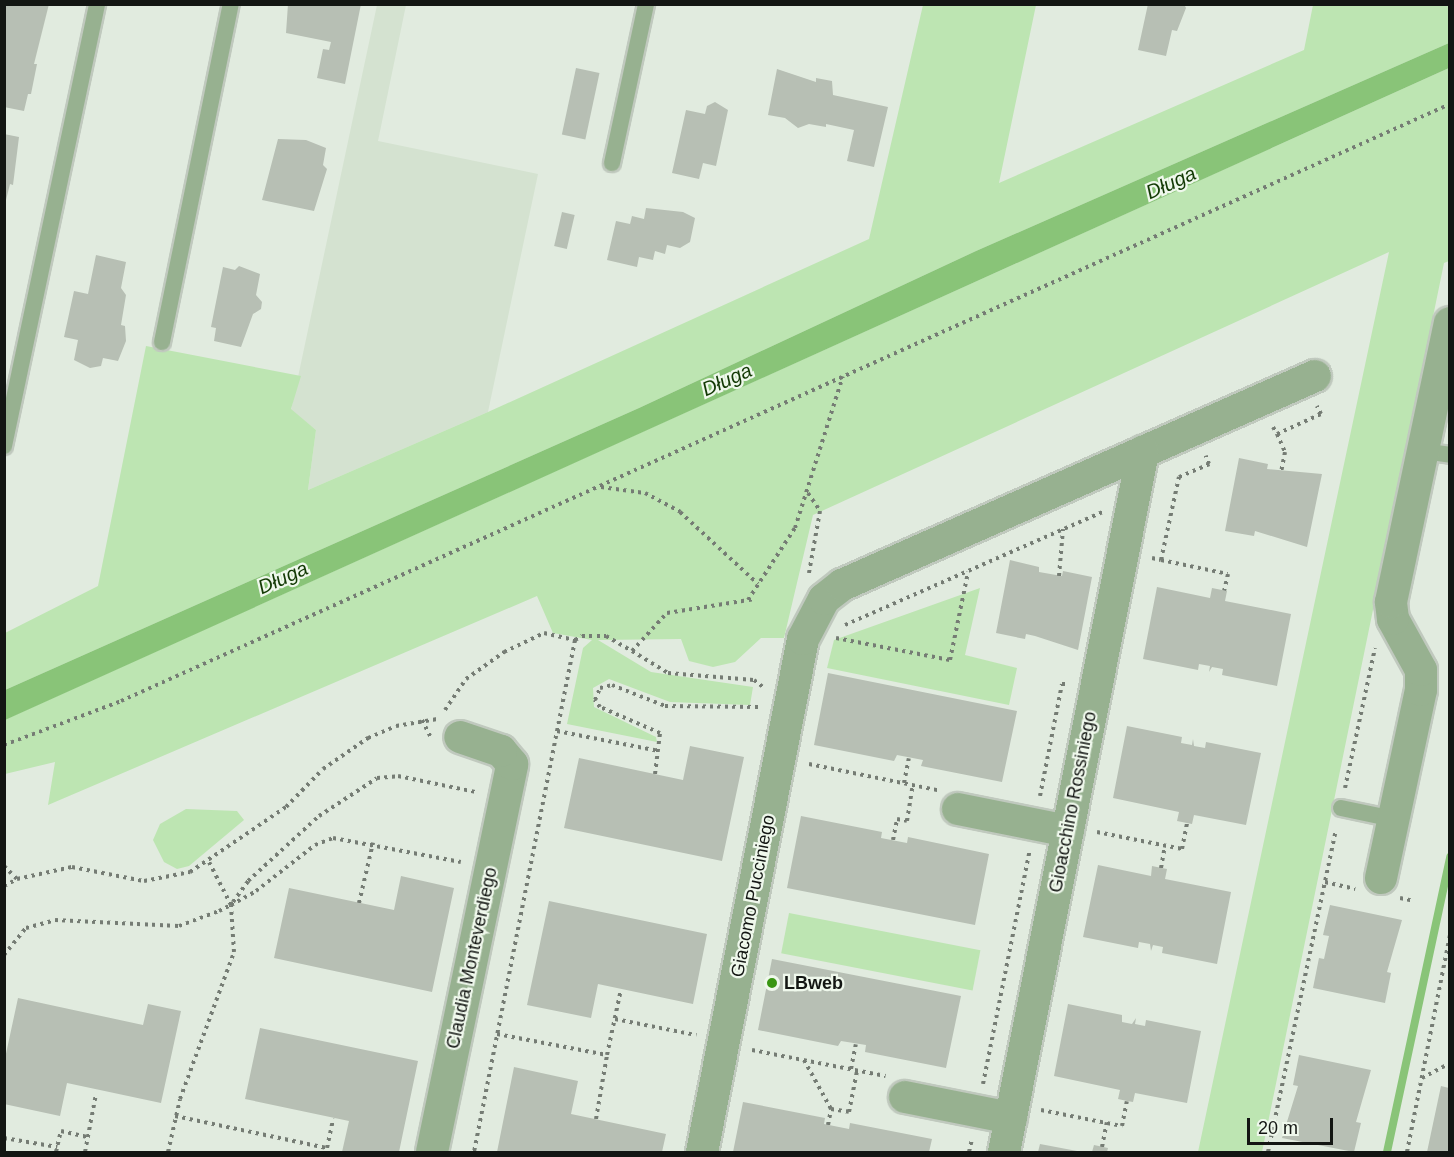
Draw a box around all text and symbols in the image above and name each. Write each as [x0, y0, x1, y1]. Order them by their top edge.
water label: Długa [1142, 161, 1200, 205]
water label: Długa [698, 358, 756, 402]
water label: Długa [254, 556, 312, 600]
street label: Gioacchino Rossiniego [1045, 710, 1101, 894]
street label: Giacomo Pucciniego [727, 813, 779, 979]
street label: Claudia Monteverdiego [442, 865, 502, 1051]
place label: LBweb [784, 972, 843, 994]
marker: LBweb [765, 976, 779, 990]
scale bar [1250, 1106, 1336, 1144]
text: 20 m [1258, 1118, 1298, 1138]

